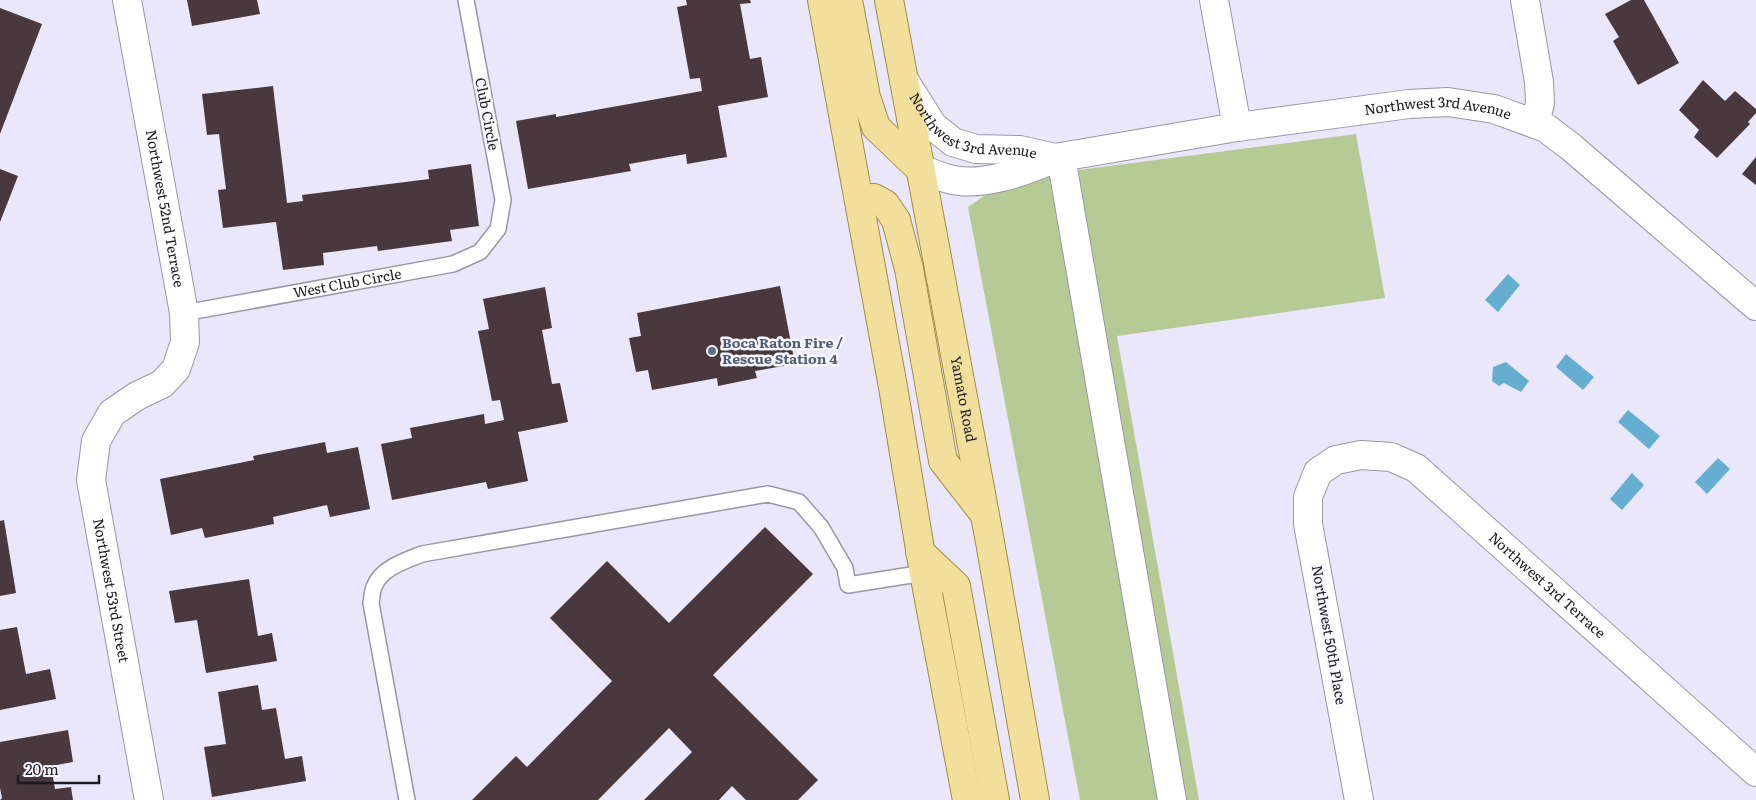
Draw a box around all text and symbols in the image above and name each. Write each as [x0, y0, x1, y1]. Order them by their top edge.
street label: Club Circle [471, 76, 505, 152]
street label: Northwest 3rd Avenue [905, 88, 1039, 163]
street label: Northwest 3rd Avenue [1363, 91, 1515, 124]
street label: Northwest 52nd Terrace [142, 128, 190, 289]
street label: West Club Circle [291, 263, 403, 302]
place label: Boca Raton Fire / Rescue Station 4 [722, 332, 843, 368]
marker: Boca Raton Fire / Rescue Station 4 [706, 345, 718, 357]
street label: Yamato Road [947, 354, 982, 444]
street label: Northwest 53rd Street [89, 517, 135, 664]
street label: Northwest 3rd Terrace [1485, 527, 1611, 642]
street label: Northwest 50th Place [1308, 564, 1352, 706]
scale bar [18, 752, 99, 784]
text: 20 m [25, 757, 59, 780]

